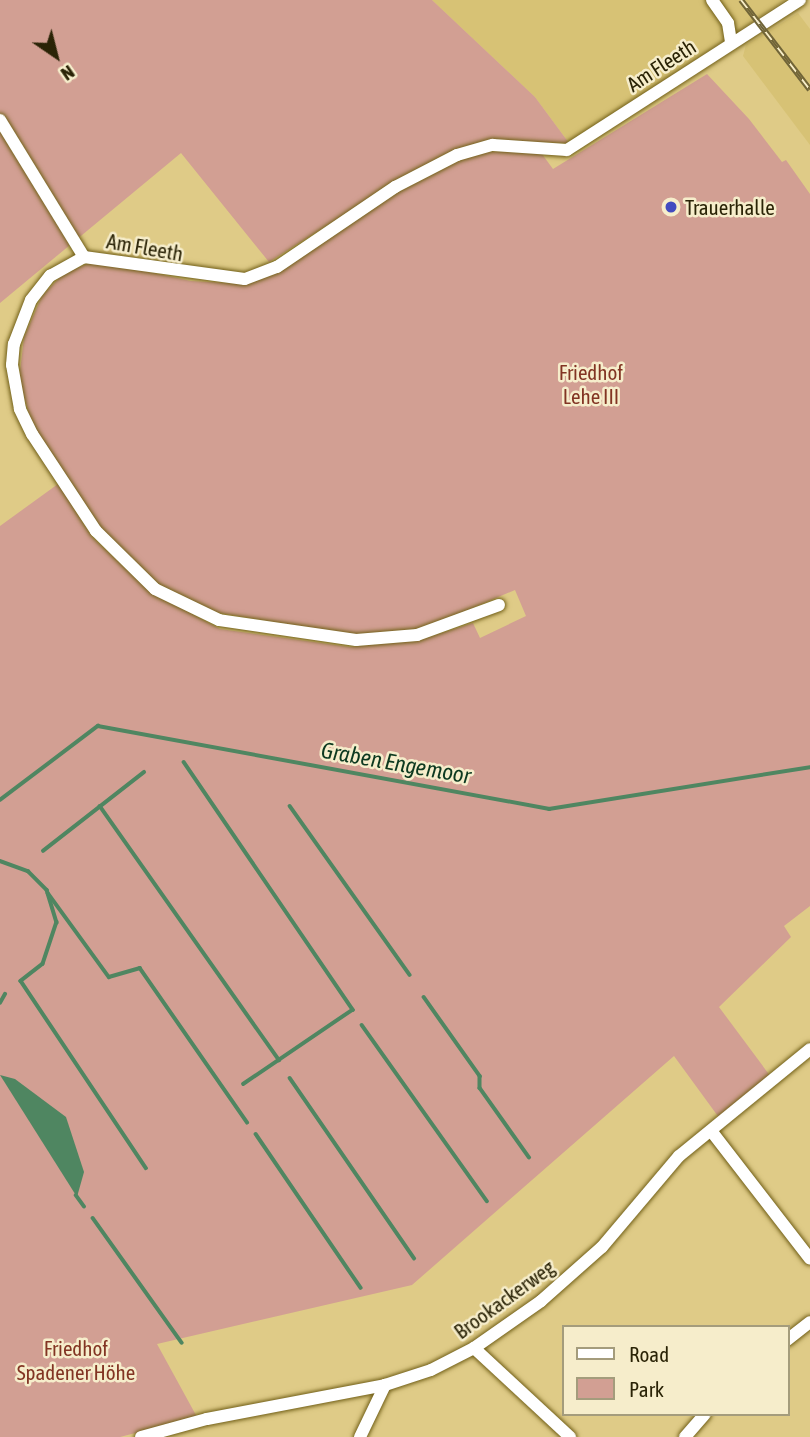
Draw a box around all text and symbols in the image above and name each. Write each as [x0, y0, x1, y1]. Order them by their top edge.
north arrow [21, 21, 91, 91]
street label: Am Fleeth [622, 33, 700, 97]
text: N [57, 61, 79, 85]
place label: Trauerhalle [685, 194, 775, 220]
marker: Trauerhalle [663, 199, 679, 215]
street label: Am Fleeth [105, 228, 185, 266]
park label: Friedhof Lehe III [559, 359, 623, 409]
water label: Graben Engemoor [319, 736, 473, 790]
street label: Brookackerweg [449, 1254, 559, 1344]
legend [562, 1325, 789, 1416]
park label: Friedhof Spadener Höhe [17, 1335, 135, 1385]
text: Road [629, 1342, 669, 1366]
text: Park [629, 1377, 664, 1401]

